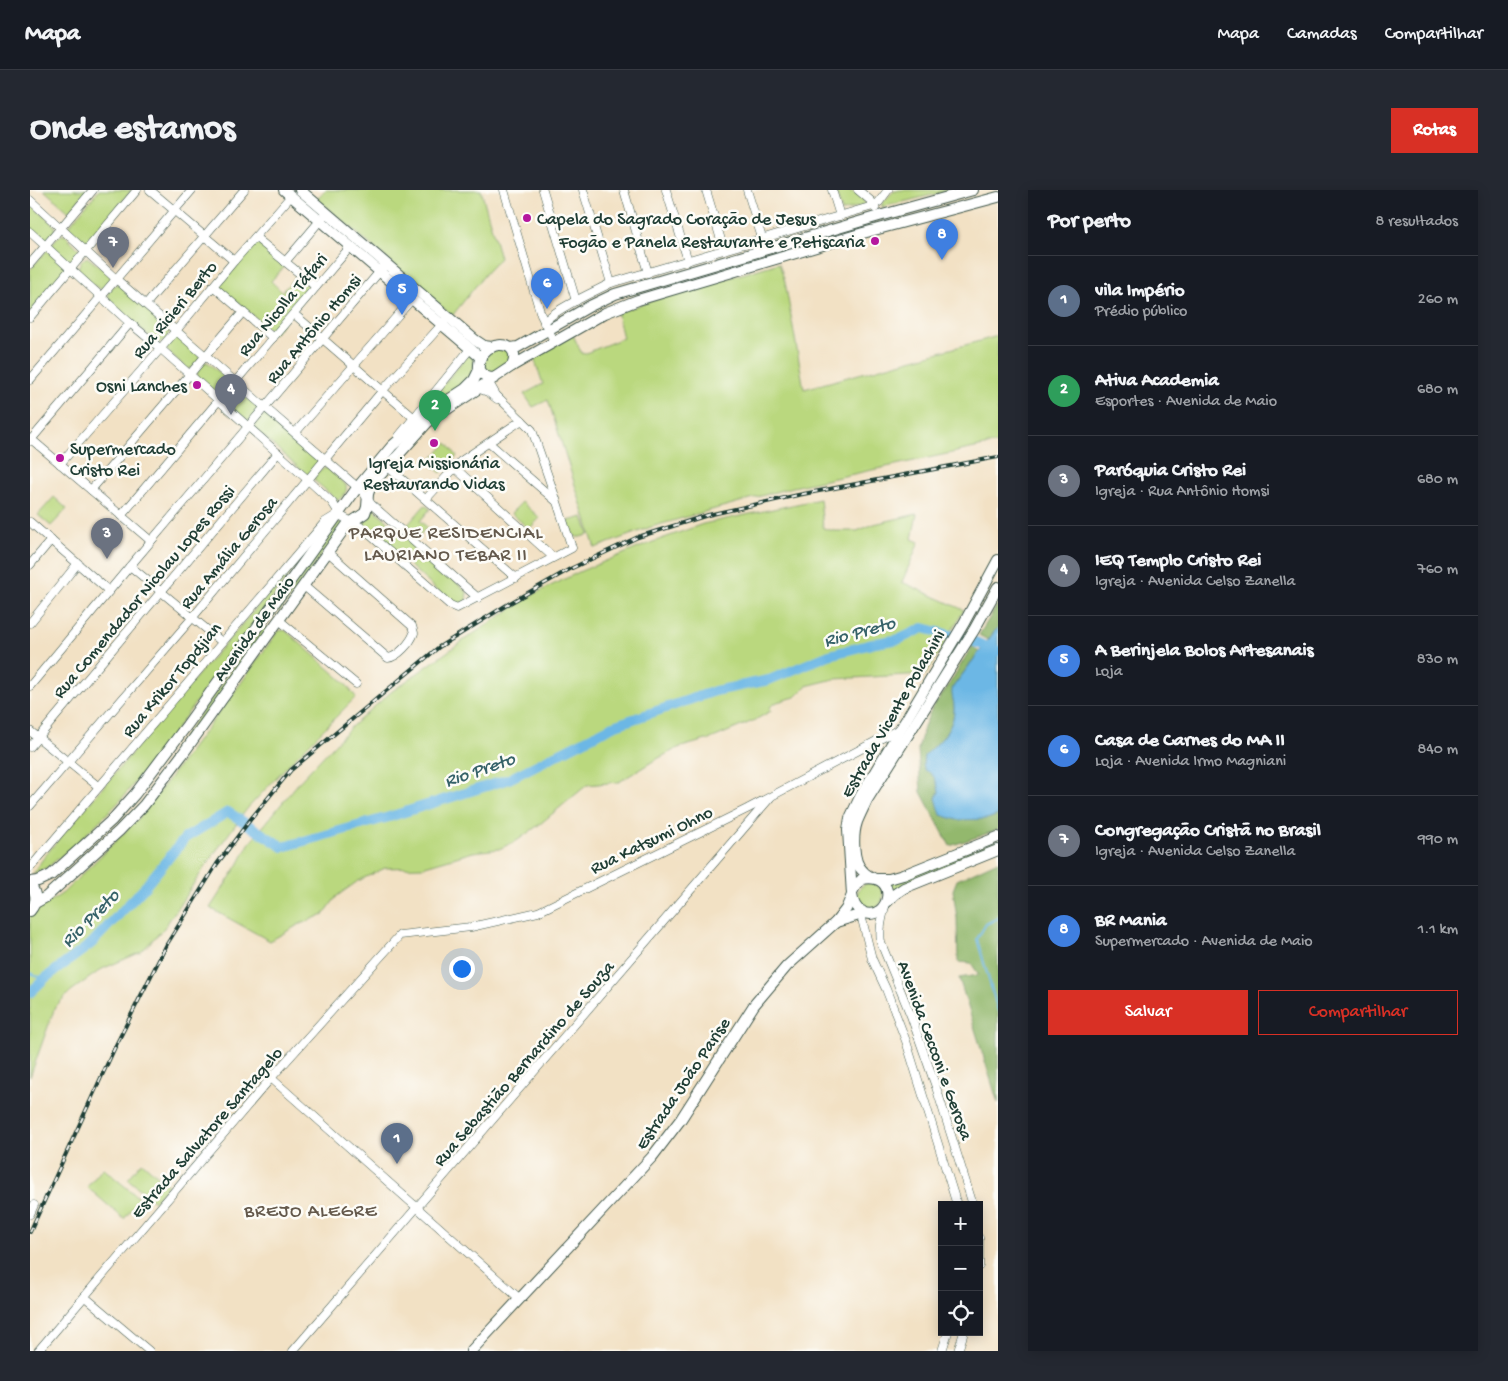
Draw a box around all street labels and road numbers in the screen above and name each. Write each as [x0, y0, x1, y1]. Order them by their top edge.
street label: Rua Nicolla Táfari [235, 250, 333, 361]
street label: Rua Ricieri Berto [129, 258, 223, 364]
street label: Rua Antônio Homsi [263, 270, 367, 389]
street label: Rua Comendador Nicolau Lopes Rossi [50, 482, 240, 703]
street label: Rua Amália Gerosa [177, 492, 284, 614]
street label: Avenida de Maio [210, 573, 300, 686]
street label: Rua Krikor Topdjian [119, 618, 227, 742]
street label: Estrada Vicente Polachini [837, 626, 951, 802]
street label: Rua Katsumi Ohno [587, 802, 717, 880]
street label: Rua Sebastião Bernardino de Souza [430, 957, 620, 1172]
street label: Avenida Cecconi e Gerosa [891, 958, 976, 1144]
street label: Estrada João Parise [632, 1014, 736, 1155]
street label: Estrada Salvatore Santagelo [128, 1044, 288, 1224]

